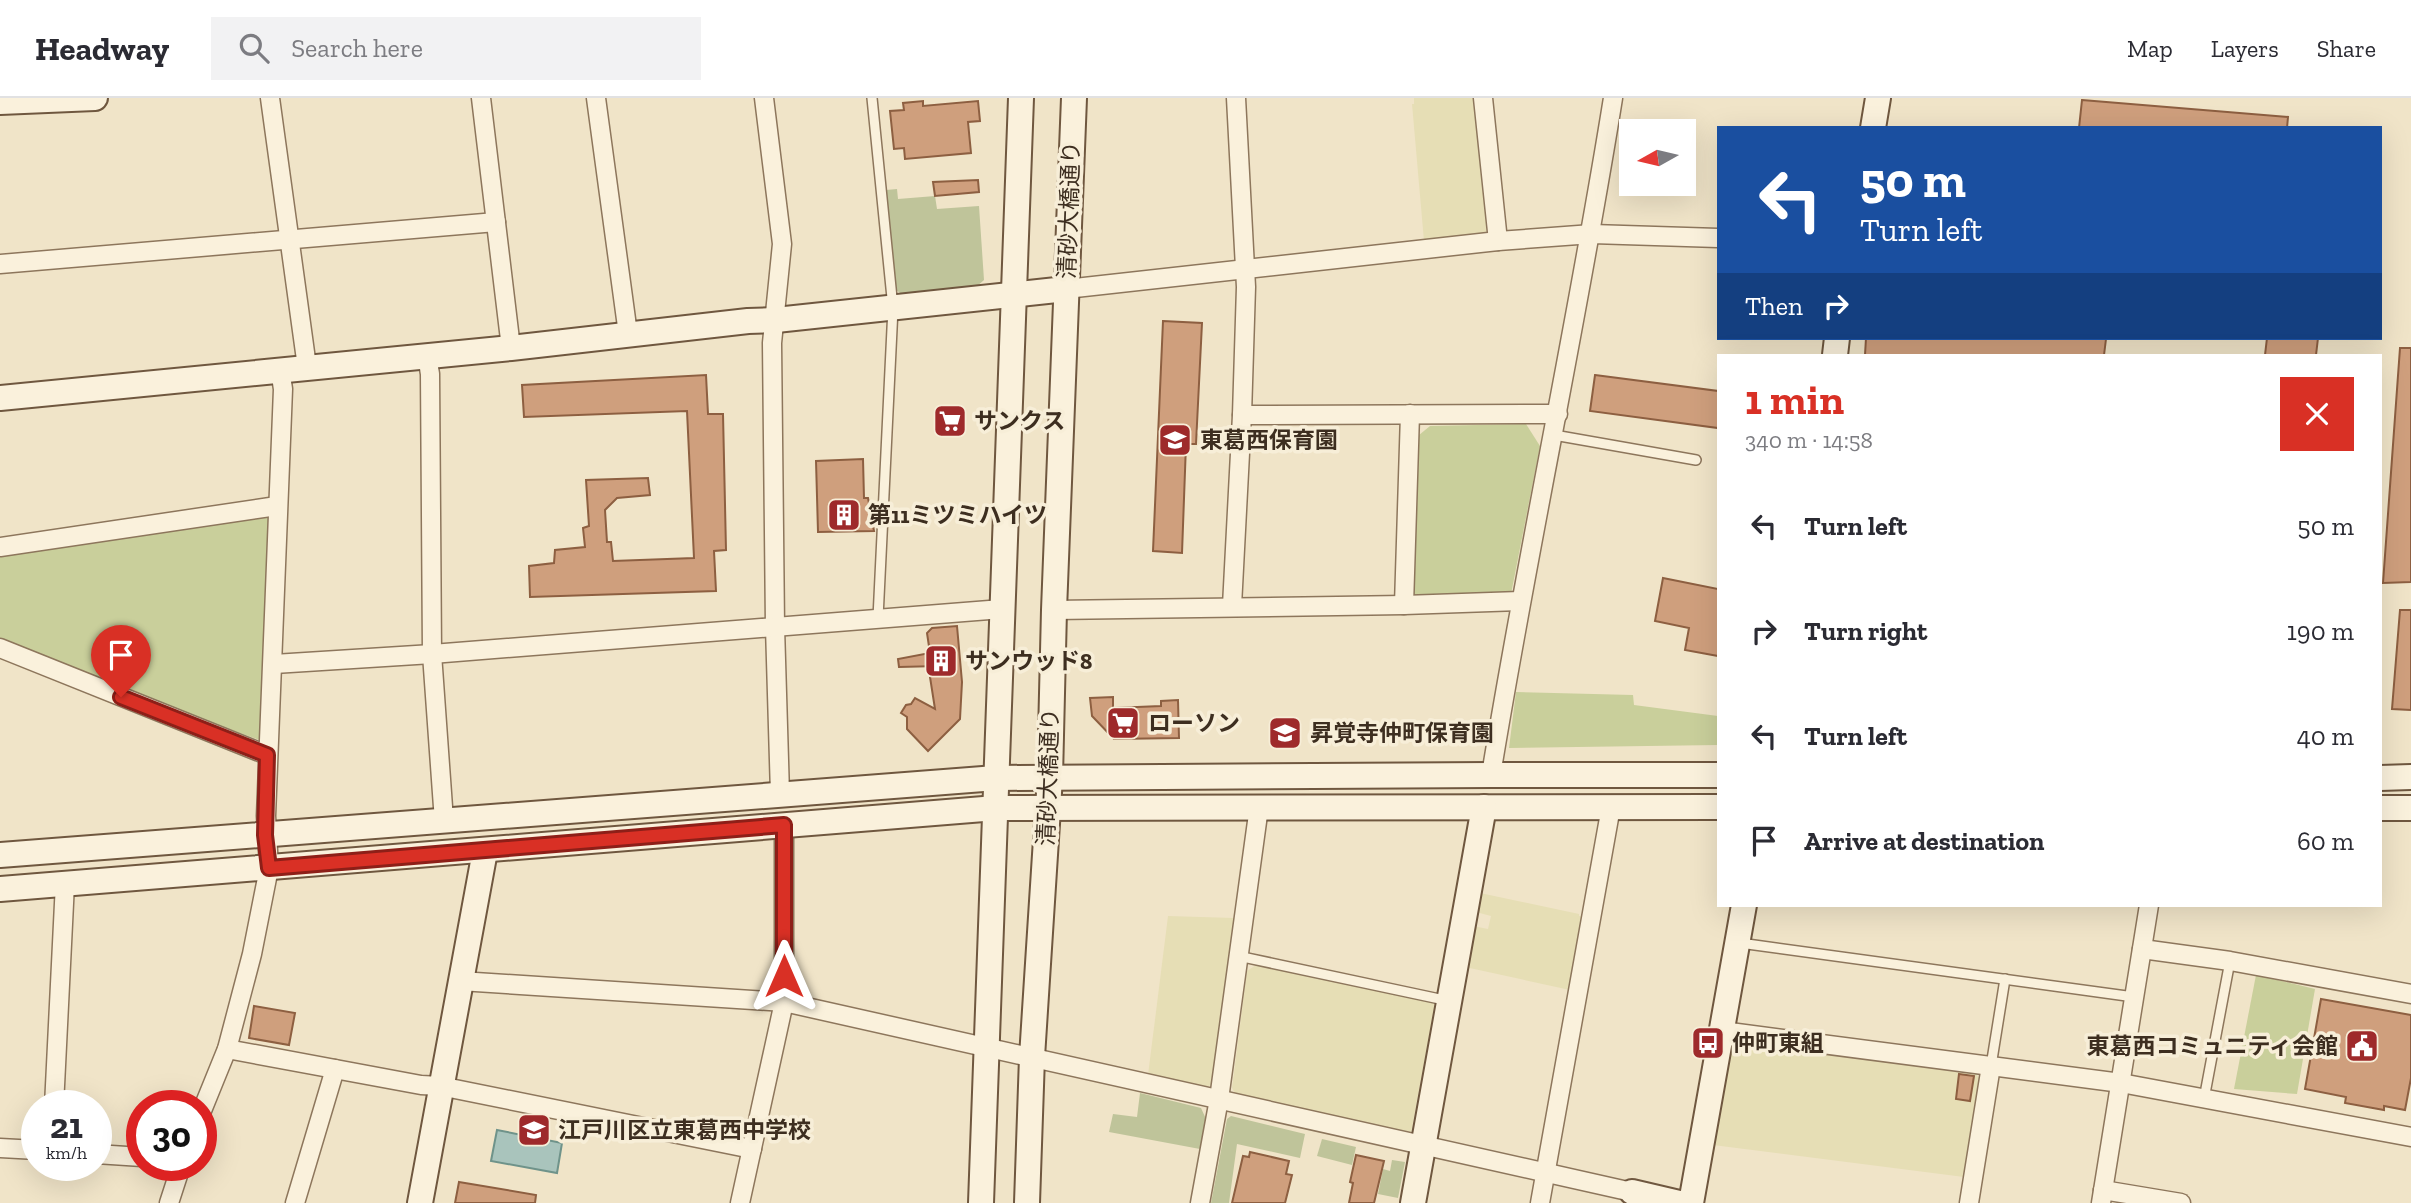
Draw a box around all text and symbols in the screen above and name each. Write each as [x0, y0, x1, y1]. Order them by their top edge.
search box [211, 17, 701, 80]
text: Headway [35, 29, 169, 68]
icon: search [235, 29, 273, 67]
text: Search here [291, 32, 423, 64]
text: Map [2127, 34, 2173, 63]
text: Layers [2211, 34, 2279, 63]
text: Share [2317, 34, 2376, 63]
north arrow [1619, 119, 1696, 196]
map controls [1619, 119, 1696, 196]
street label: 清砂大橋通り [1053, 141, 1085, 279]
text: 50 m [1860, 151, 1966, 210]
icon: left [1745, 154, 1836, 245]
text: Turn left [1860, 211, 1982, 249]
icon: right [1817, 287, 1855, 325]
text: Then [1745, 290, 1803, 322]
text: 1 min [1745, 374, 1844, 425]
button: close [2280, 377, 2354, 451]
supermarket icon: サンクス [931, 402, 969, 440]
place label: サンクス [974, 407, 1065, 435]
school or university icon: 東葛西保育園 [1156, 421, 1194, 459]
place label: 東葛西保育園 [1200, 426, 1338, 454]
text: 340 m · 14:58 [1745, 426, 1873, 454]
building icon: 第11ミツミハイツ [825, 496, 863, 534]
place label: 第11ミツミハイツ [868, 501, 1047, 529]
icon: left [1745, 507, 1783, 545]
text: Turn left [1804, 510, 1907, 542]
text: 50 m [2297, 510, 2354, 542]
icon: right [1745, 612, 1783, 650]
text: Turn right [1804, 615, 1927, 647]
text: 190 m [2287, 615, 2354, 647]
pin [91, 625, 151, 697]
icon: arrive [102, 636, 140, 674]
building icon: サンウッド8 [922, 642, 960, 680]
place label: サンウッド8 [965, 647, 1092, 675]
supermarket icon: ローソン [1104, 704, 1142, 742]
street label: 清砂大橋通り [1032, 708, 1064, 846]
place label: ローソン [1148, 709, 1240, 737]
school or university icon: 昇覚寺仲町保育園 [1266, 714, 1304, 752]
icon: left [1745, 717, 1783, 755]
place label: 昇覚寺仲町保育園 [1310, 719, 1494, 747]
text: Turn left [1804, 720, 1907, 752]
text: 40 m [2297, 720, 2354, 752]
icon: arrive [1745, 822, 1783, 860]
text: Arrive at destination [1804, 825, 2044, 857]
text: 60 m [2297, 825, 2354, 857]
position arrow [747, 939, 821, 1013]
bus stop icon: 仲町東組 [1689, 1024, 1727, 1062]
public building icon: 東葛西コミュニティ会館 [2343, 1027, 2381, 1065]
place label: 仲町東組 [1732, 1029, 1824, 1057]
place label: 東葛西コミュニティ会館 [2086, 1032, 2338, 1060]
speed limit sign: 30 [126, 1090, 217, 1181]
text: 21 [50, 1105, 83, 1147]
school or university icon: 江戸川区立東葛西中学校 [515, 1111, 553, 1149]
place label: 江戸川区立東葛西中学校 [558, 1116, 811, 1144]
text: km/h [46, 1142, 87, 1164]

